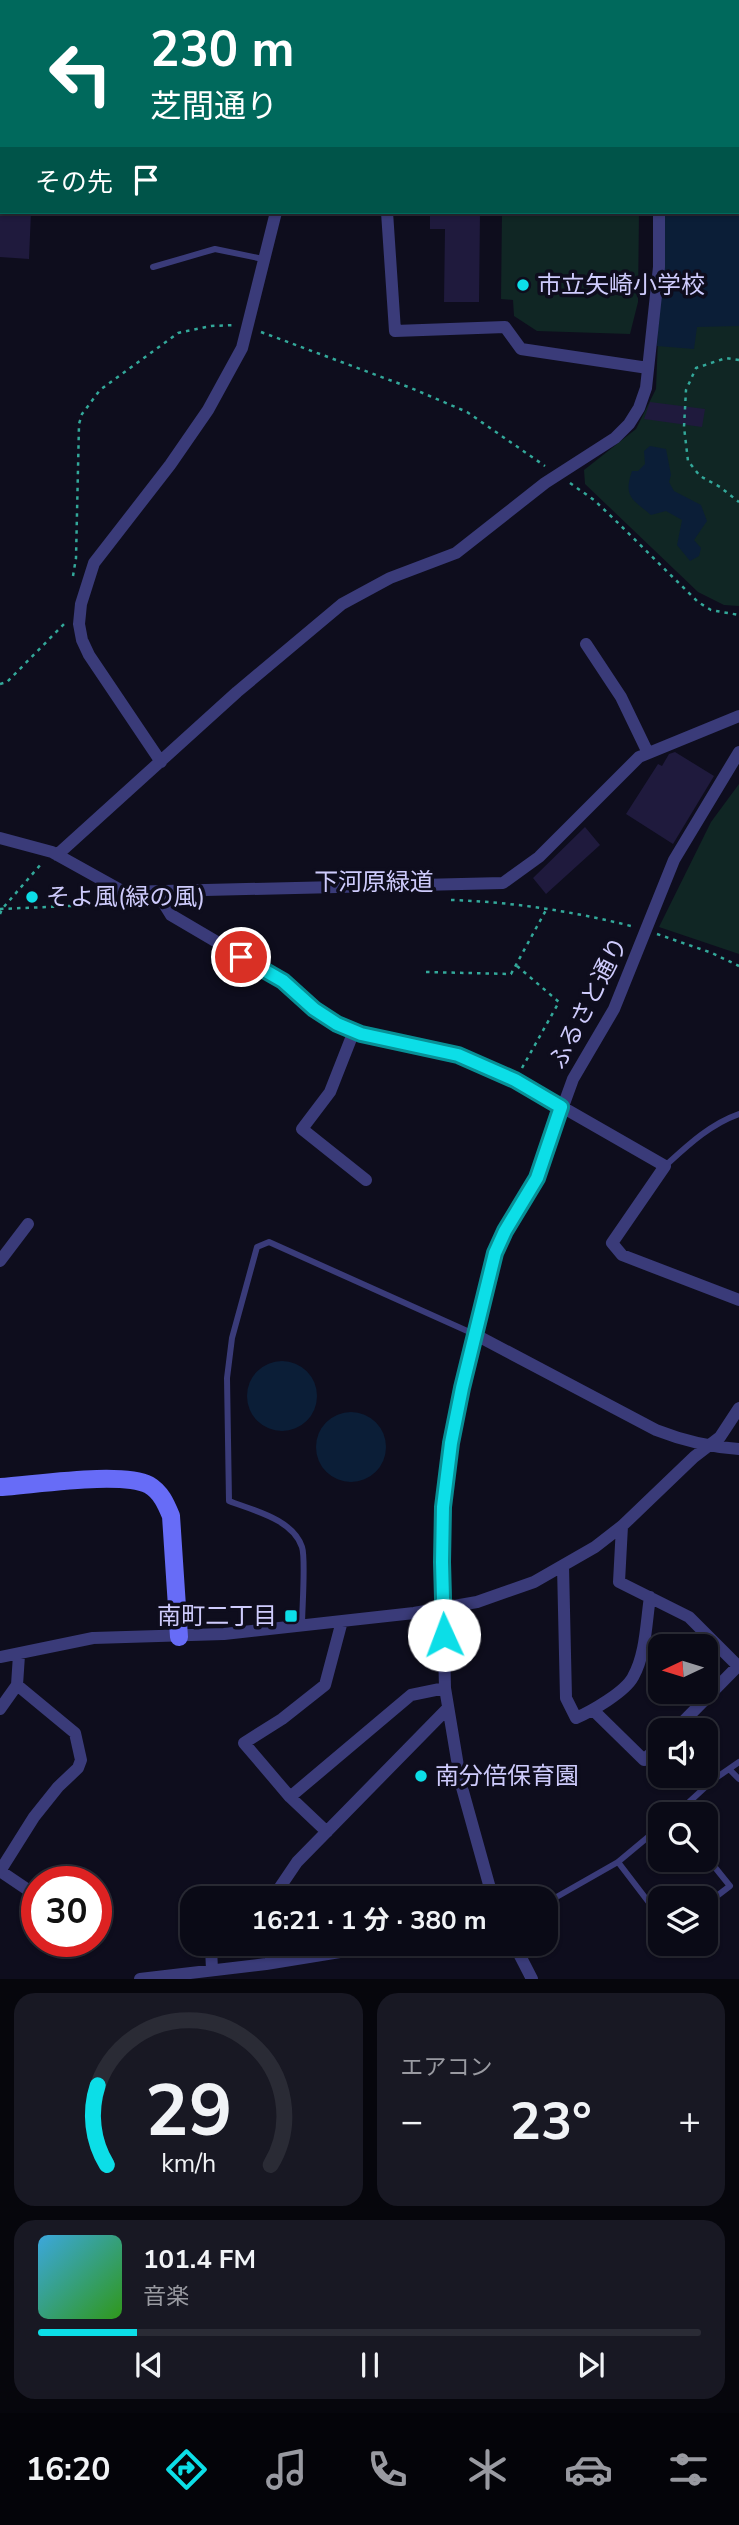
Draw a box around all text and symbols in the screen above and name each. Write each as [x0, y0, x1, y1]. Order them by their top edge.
text: 230 m [150, 16, 294, 83]
icon: left [35, 28, 126, 119]
text: 芝間通り [150, 85, 278, 128]
icon: arrive [127, 161, 165, 199]
text: その先 [35, 165, 113, 200]
place label: 市立矢崎小学校 [537, 269, 705, 301]
marker: 市立矢崎小学校 [515, 277, 531, 293]
street label: 下河原緑道 [314, 866, 434, 898]
place label: そよ風(緑の風) [46, 881, 205, 913]
marker: そよ風(緑の風) [24, 889, 40, 905]
pin [211, 927, 271, 987]
street label: ふるさと通り [541, 932, 635, 1074]
icon: arrive [222, 938, 260, 976]
position arrow [407, 1598, 481, 1672]
place label: 南町二丁目 [157, 1600, 277, 1632]
marker: 南町二丁目 [283, 1608, 299, 1624]
north arrow [648, 1634, 718, 1704]
map controls [648, 1634, 718, 1956]
button: sound [648, 1718, 718, 1788]
place label: 南分倍保育園 [435, 1760, 579, 1792]
marker: 南分倍保育園 [413, 1768, 429, 1784]
button: search [648, 1802, 718, 1872]
speed limit sign: 30 [21, 1866, 112, 1957]
button: layers [648, 1886, 718, 1956]
text: 16:21 · 1 分 · 380 m [251, 1903, 487, 1938]
text: エアコン [401, 2052, 493, 2083]
text: 29 [145, 2062, 232, 2162]
text: 23° [510, 2086, 592, 2157]
text: − [401, 2096, 423, 2147]
text: + [678, 2096, 701, 2147]
text: km/h [161, 2147, 216, 2181]
text: 101.4 FM [143, 2242, 256, 2277]
text: 音楽 [143, 2281, 189, 2312]
icon: previous [130, 2346, 168, 2384]
icon: pause [351, 2346, 389, 2384]
icon: next [572, 2346, 610, 2384]
icon: directions [162, 2445, 211, 2494]
icon: music [262, 2445, 311, 2494]
icon: phone [363, 2445, 412, 2494]
icon: climate [463, 2445, 512, 2494]
icon: car [564, 2445, 613, 2494]
icon: filters [664, 2445, 713, 2494]
text: 16:20 [26, 2448, 110, 2491]

